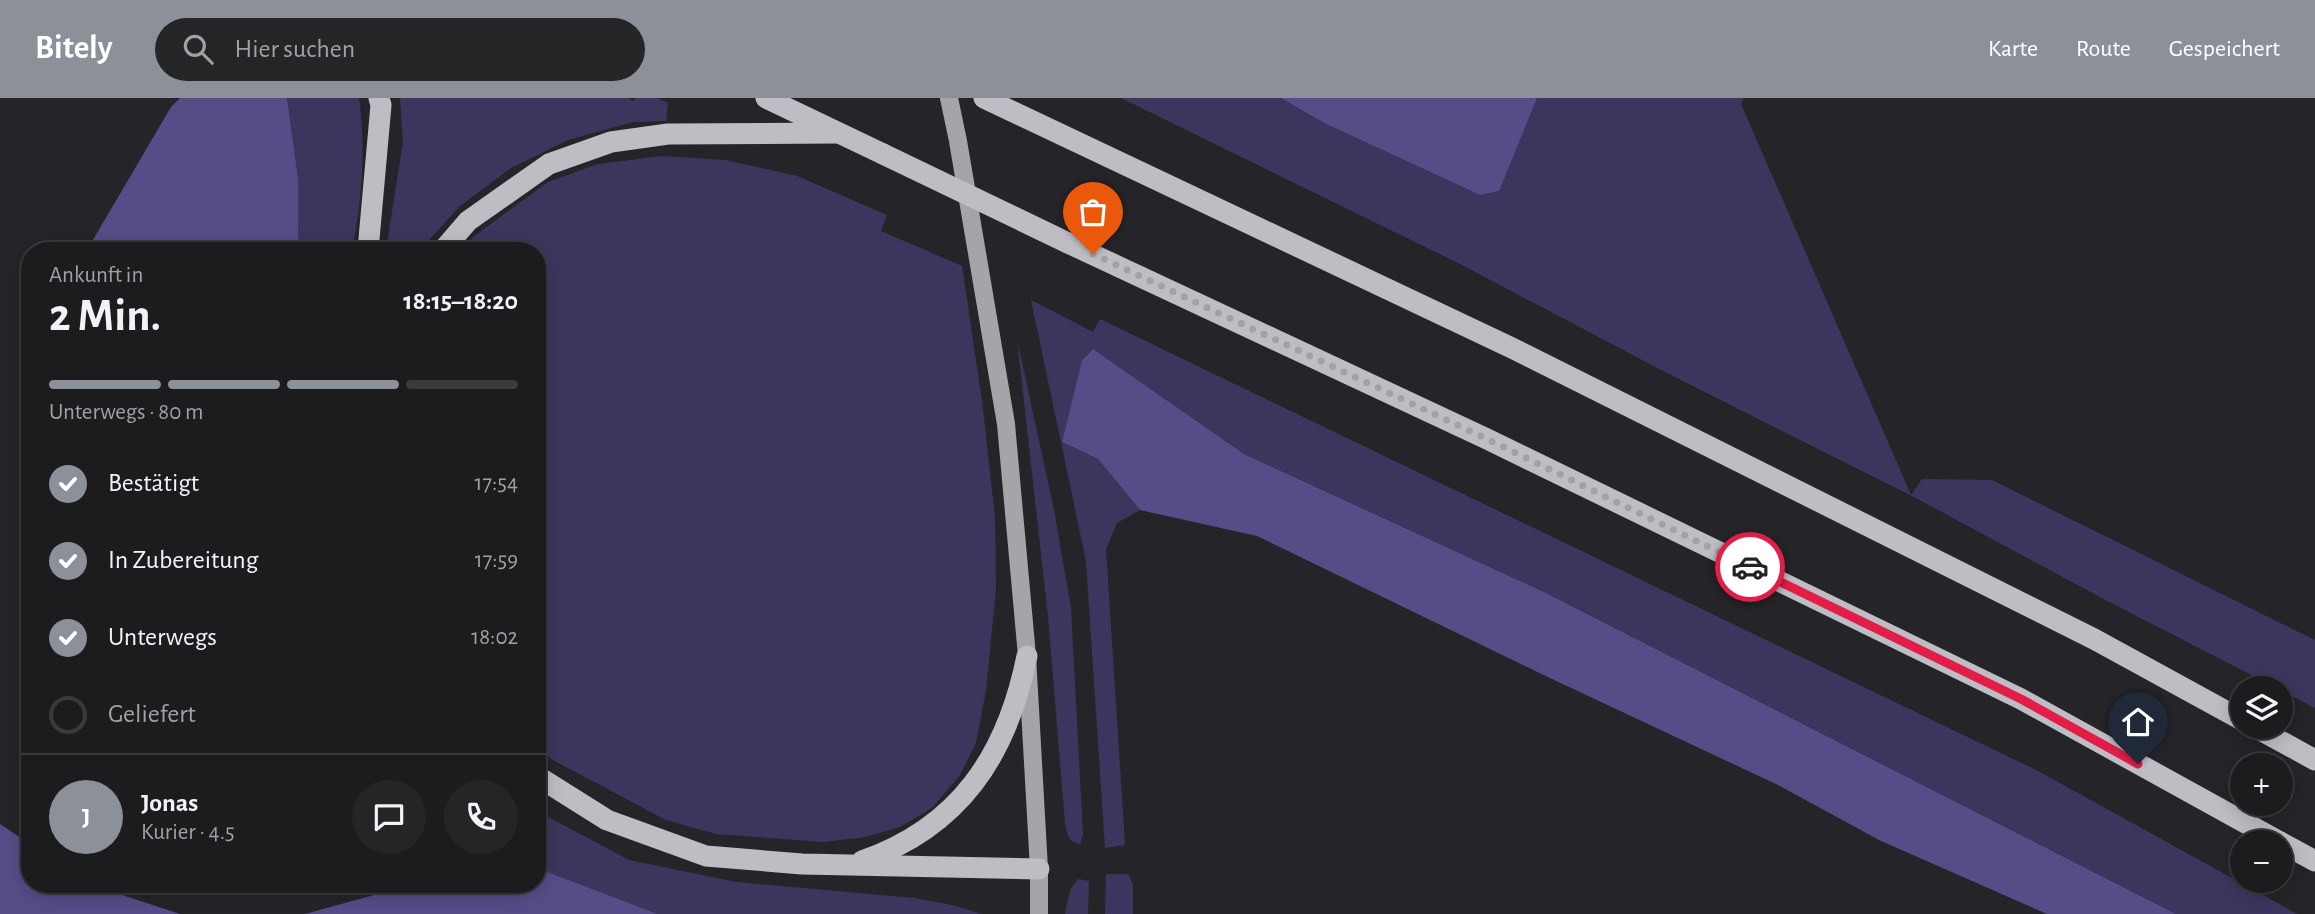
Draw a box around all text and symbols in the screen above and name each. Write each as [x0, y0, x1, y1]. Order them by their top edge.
search box [155, 18, 645, 81]
icon: search [179, 30, 217, 68]
text: Bitely [35, 32, 113, 65]
text: Hier suchen [235, 36, 355, 62]
text: Karte [1988, 37, 2038, 61]
text: Route [2076, 37, 2131, 61]
text: Gespeichert [2169, 37, 2280, 61]
pin [1063, 182, 1123, 254]
icon: bag [1074, 193, 1112, 231]
text: Ankunft in [49, 264, 143, 287]
text: 18:15–18:20 [403, 288, 518, 314]
text: 2 Min. [49, 293, 161, 339]
text: Unterwegs · 80 m [49, 401, 204, 424]
icon: check [49, 465, 87, 503]
text: Bestätigt [108, 470, 199, 496]
text: 17:54 [475, 472, 518, 495]
courier [1715, 532, 1785, 602]
icon: check [49, 542, 87, 580]
text: In Zubereitung [108, 547, 258, 573]
icon: car [1731, 548, 1769, 586]
text: 17:59 [475, 549, 518, 572]
icon: check [49, 619, 87, 657]
text: Unterwegs [108, 624, 217, 650]
text: 18:02 [471, 626, 518, 649]
map controls [2230, 676, 2293, 893]
button: layers [2230, 676, 2293, 739]
pin [2108, 692, 2168, 764]
text: Geliefert [108, 701, 196, 727]
icon: home [2119, 703, 2157, 741]
button: + [2230, 753, 2293, 816]
button: chat [352, 780, 426, 854]
button: phone [444, 780, 518, 854]
text: Jonas [141, 790, 198, 816]
text: J [82, 804, 90, 830]
text: Kurier · 4.5 [141, 821, 235, 844]
button: − [2230, 830, 2293, 893]

